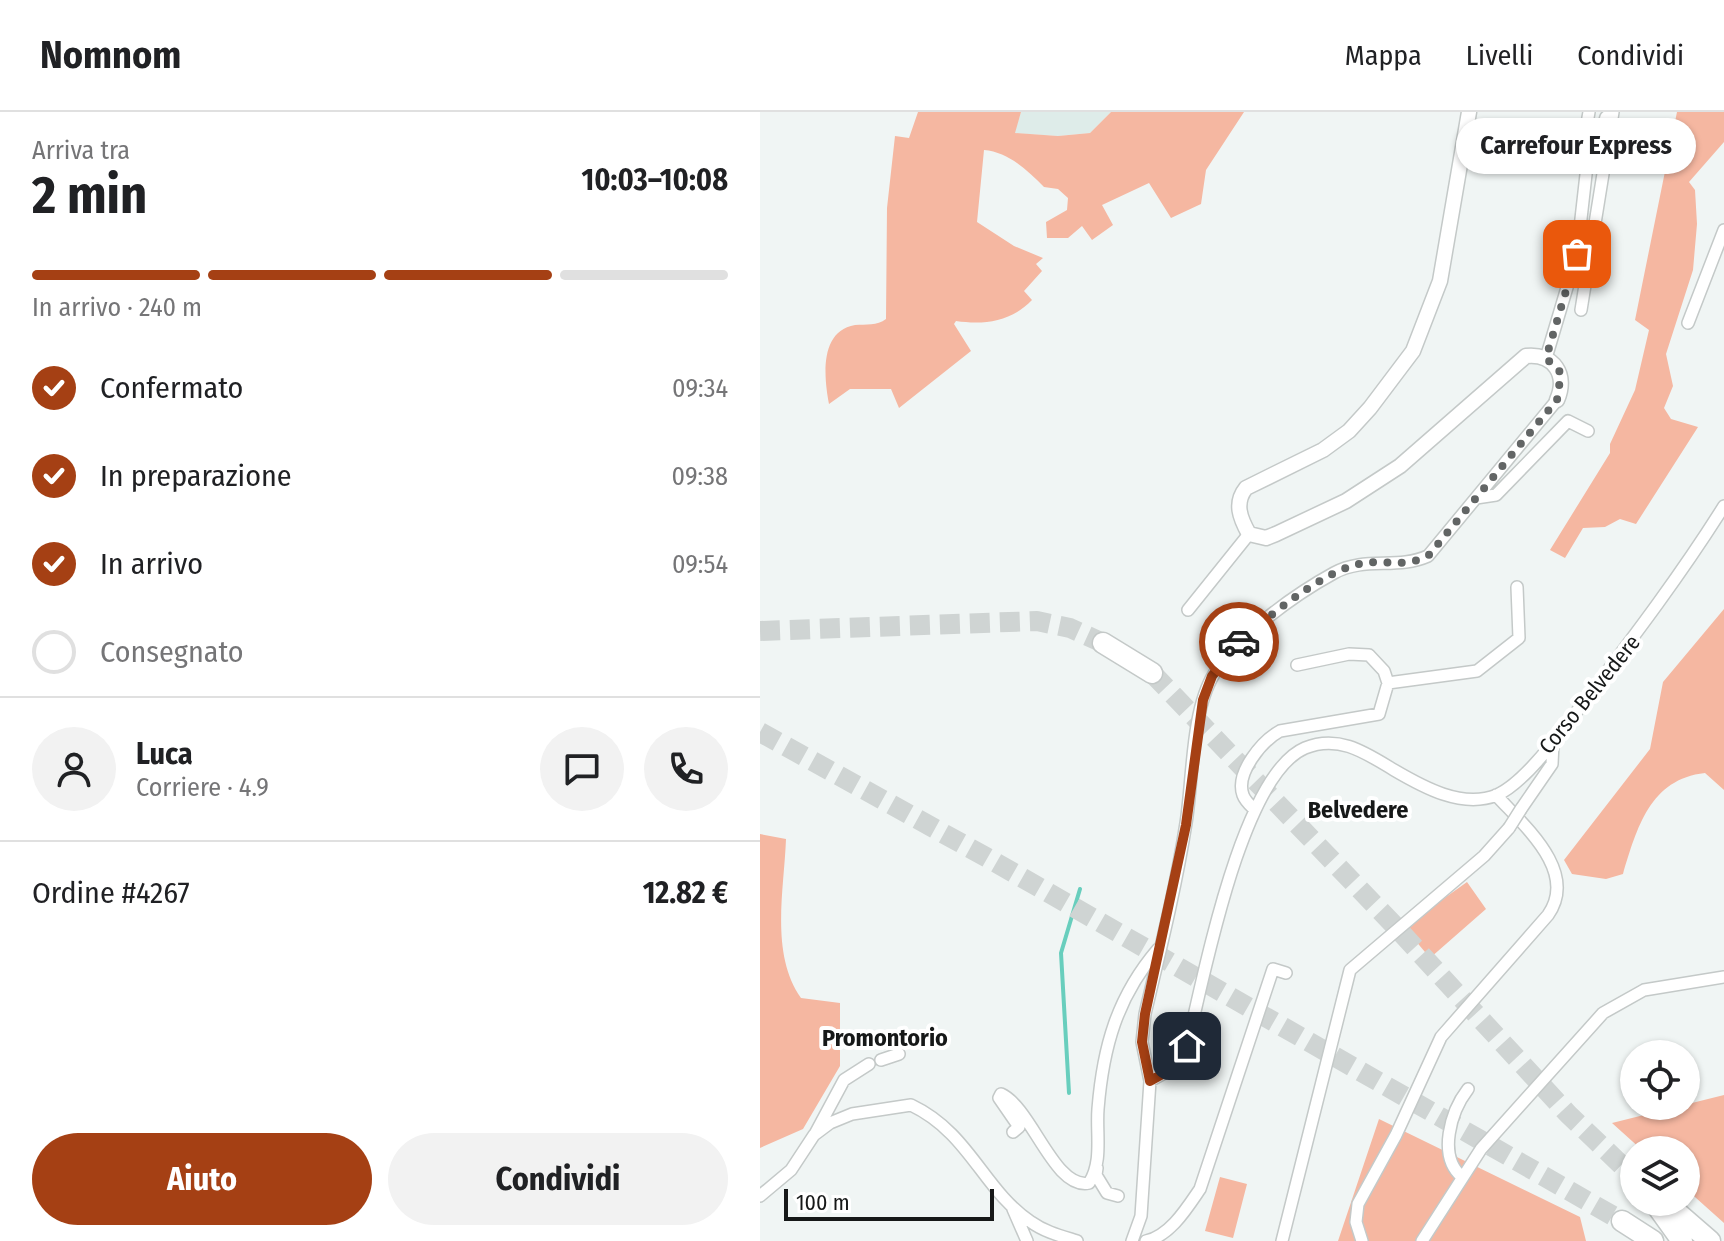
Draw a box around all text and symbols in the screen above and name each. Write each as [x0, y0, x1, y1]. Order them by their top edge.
text: Nomnom [40, 32, 181, 78]
text: Mappa [1345, 39, 1422, 72]
text: Livelli [1466, 39, 1533, 72]
text: Condividi [1577, 39, 1684, 72]
callout: Carrefour Express [1457, 118, 1697, 174]
text: Carrefour Express [1480, 130, 1672, 161]
text: Arriva tra [32, 135, 130, 166]
text: 10:03–10:08 [581, 162, 728, 198]
text: 2 min [32, 164, 147, 227]
pin [1543, 220, 1611, 288]
icon: bag [1555, 232, 1599, 276]
text: In arrivo · 240 m [32, 292, 202, 323]
icon: check [32, 366, 76, 410]
text: Confermato [100, 370, 243, 406]
text: 09:34 [672, 373, 728, 404]
icon: check [32, 454, 76, 498]
text: In preparazione [100, 458, 292, 494]
text: 09:38 [672, 461, 728, 492]
icon: check [32, 542, 76, 586]
text: In arrivo [100, 546, 203, 582]
text: 09:54 [672, 549, 728, 580]
courier [1199, 602, 1279, 682]
icon: car [1217, 620, 1261, 664]
street label: Corso Belvedere [1533, 629, 1646, 759]
text: Consegnato [100, 634, 244, 670]
button: person [32, 727, 116, 811]
button: chat [540, 727, 624, 811]
button: phone [644, 727, 728, 811]
text: Luca [136, 736, 193, 772]
text: Corriere · 4.9 [136, 772, 269, 803]
district label: Belvedere [1308, 796, 1408, 824]
text: Ordine #4267 [32, 875, 190, 911]
text: 12.82 € [643, 875, 728, 911]
pin [1153, 1012, 1221, 1080]
district label: Promontorio [822, 1024, 948, 1052]
icon: home [1165, 1024, 1209, 1068]
map controls [1620, 1040, 1700, 1216]
button: locate [1620, 1040, 1700, 1120]
button: Aiuto [32, 1133, 372, 1225]
button: Condividi [388, 1133, 728, 1225]
button: layers [1620, 1136, 1700, 1216]
scale bar [784, 1185, 994, 1221]
text: 100 m [796, 1189, 850, 1216]

